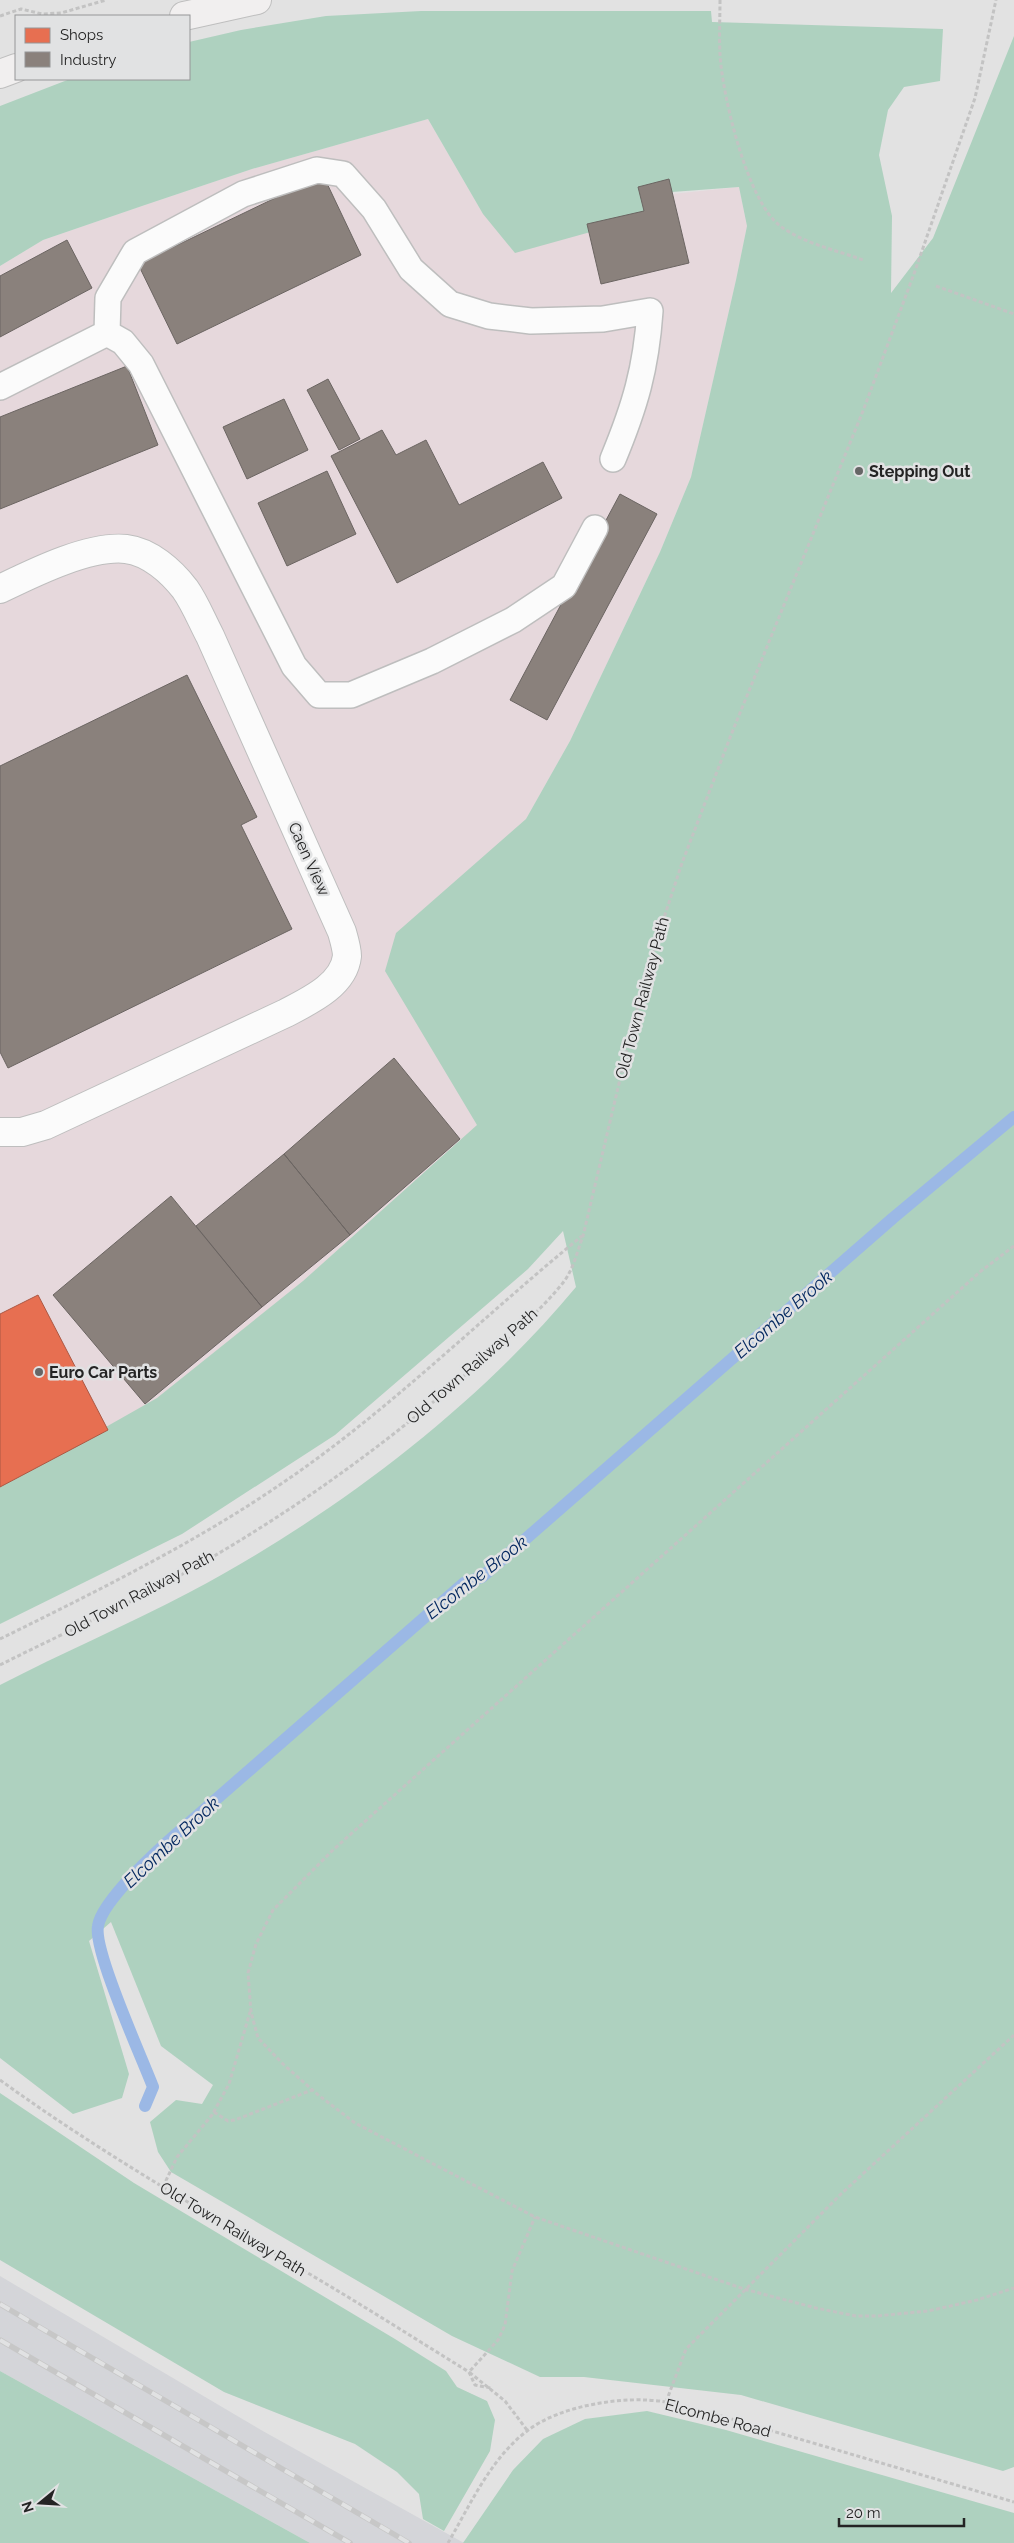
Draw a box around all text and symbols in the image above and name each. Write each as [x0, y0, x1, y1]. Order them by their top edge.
legend [15, 15, 190, 80]
text: Shops [60, 26, 103, 44]
text: Industry [60, 51, 116, 69]
place label: Stepping Out [869, 462, 970, 481]
marker: Stepping Out [853, 465, 865, 477]
street label: Caen View [284, 819, 334, 899]
street label: Old Town Railway Path [611, 915, 673, 1081]
water label: Elcombe Brook [730, 1265, 837, 1362]
street label: Old Town Railway Path [403, 1304, 541, 1428]
place label: Euro Car Parts [49, 1363, 157, 1382]
marker: Euro Car Parts [33, 1366, 45, 1378]
water label: Elcombe Brook [421, 1531, 531, 1623]
street label: Old Town Railway Path [61, 1546, 217, 1642]
water label: Elcombe Brook [119, 1792, 223, 1892]
street label: Old Town Railway Path [157, 2178, 309, 2280]
street label: Elcombe Road [663, 2395, 773, 2441]
north arrow [15, 2478, 65, 2528]
scale bar [839, 2496, 964, 2528]
text: N [18, 2499, 37, 2515]
text: 20 m [846, 2504, 881, 2522]

